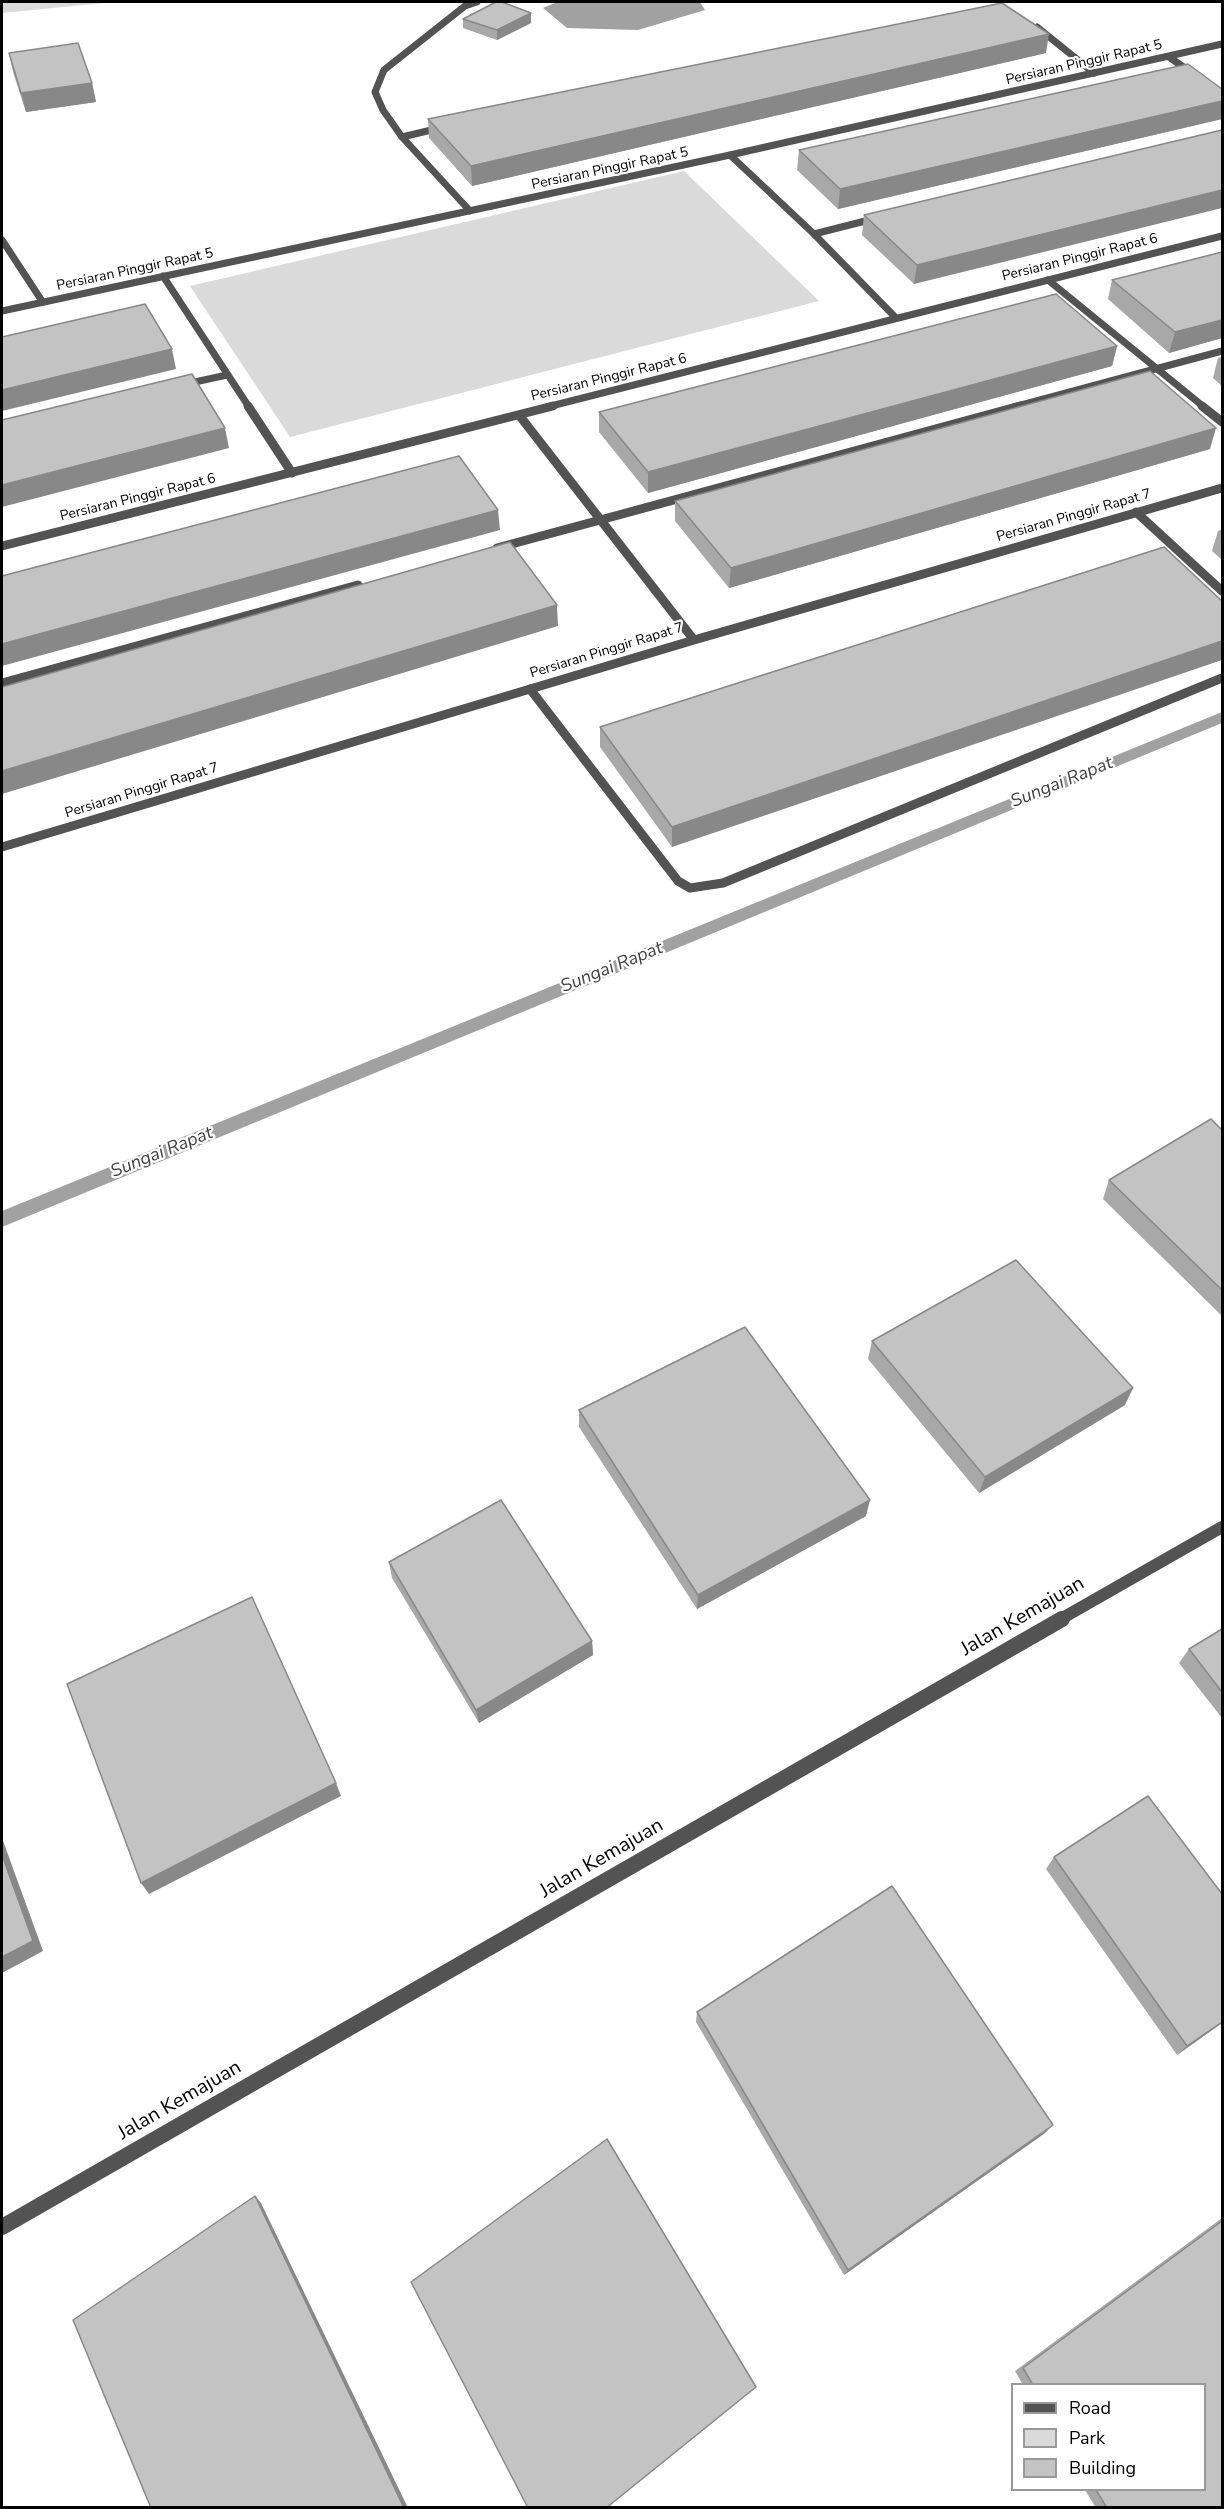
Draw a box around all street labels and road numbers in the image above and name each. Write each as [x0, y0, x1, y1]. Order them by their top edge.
street label: Persiaran Pinggir Rapat 5 [1004, 37, 1164, 89]
street label: Persiaran Pinggir Rapat 5 [530, 144, 690, 194]
street label: Persiaran Pinggir Rapat 6 [1000, 231, 1160, 285]
street label: Persiaran Pinggir Rapat 5 [55, 245, 215, 295]
street label: Persiaran Pinggir Rapat 6 [529, 351, 689, 405]
street label: Persiaran Pinggir Rapat 6 [58, 471, 218, 525]
street label: Persiaran Pinggir Rapat 7 [995, 486, 1153, 546]
street label: Persiaran Pinggir Rapat 7 [528, 620, 686, 682]
street label: Persiaran Pinggir Rapat 7 [63, 760, 221, 822]
street label: Jalan Kemajuan [957, 1572, 1089, 1662]
street label: Jalan Kemajuan [536, 1814, 668, 1904]
street label: Jalan Kemajuan [114, 2056, 246, 2146]

